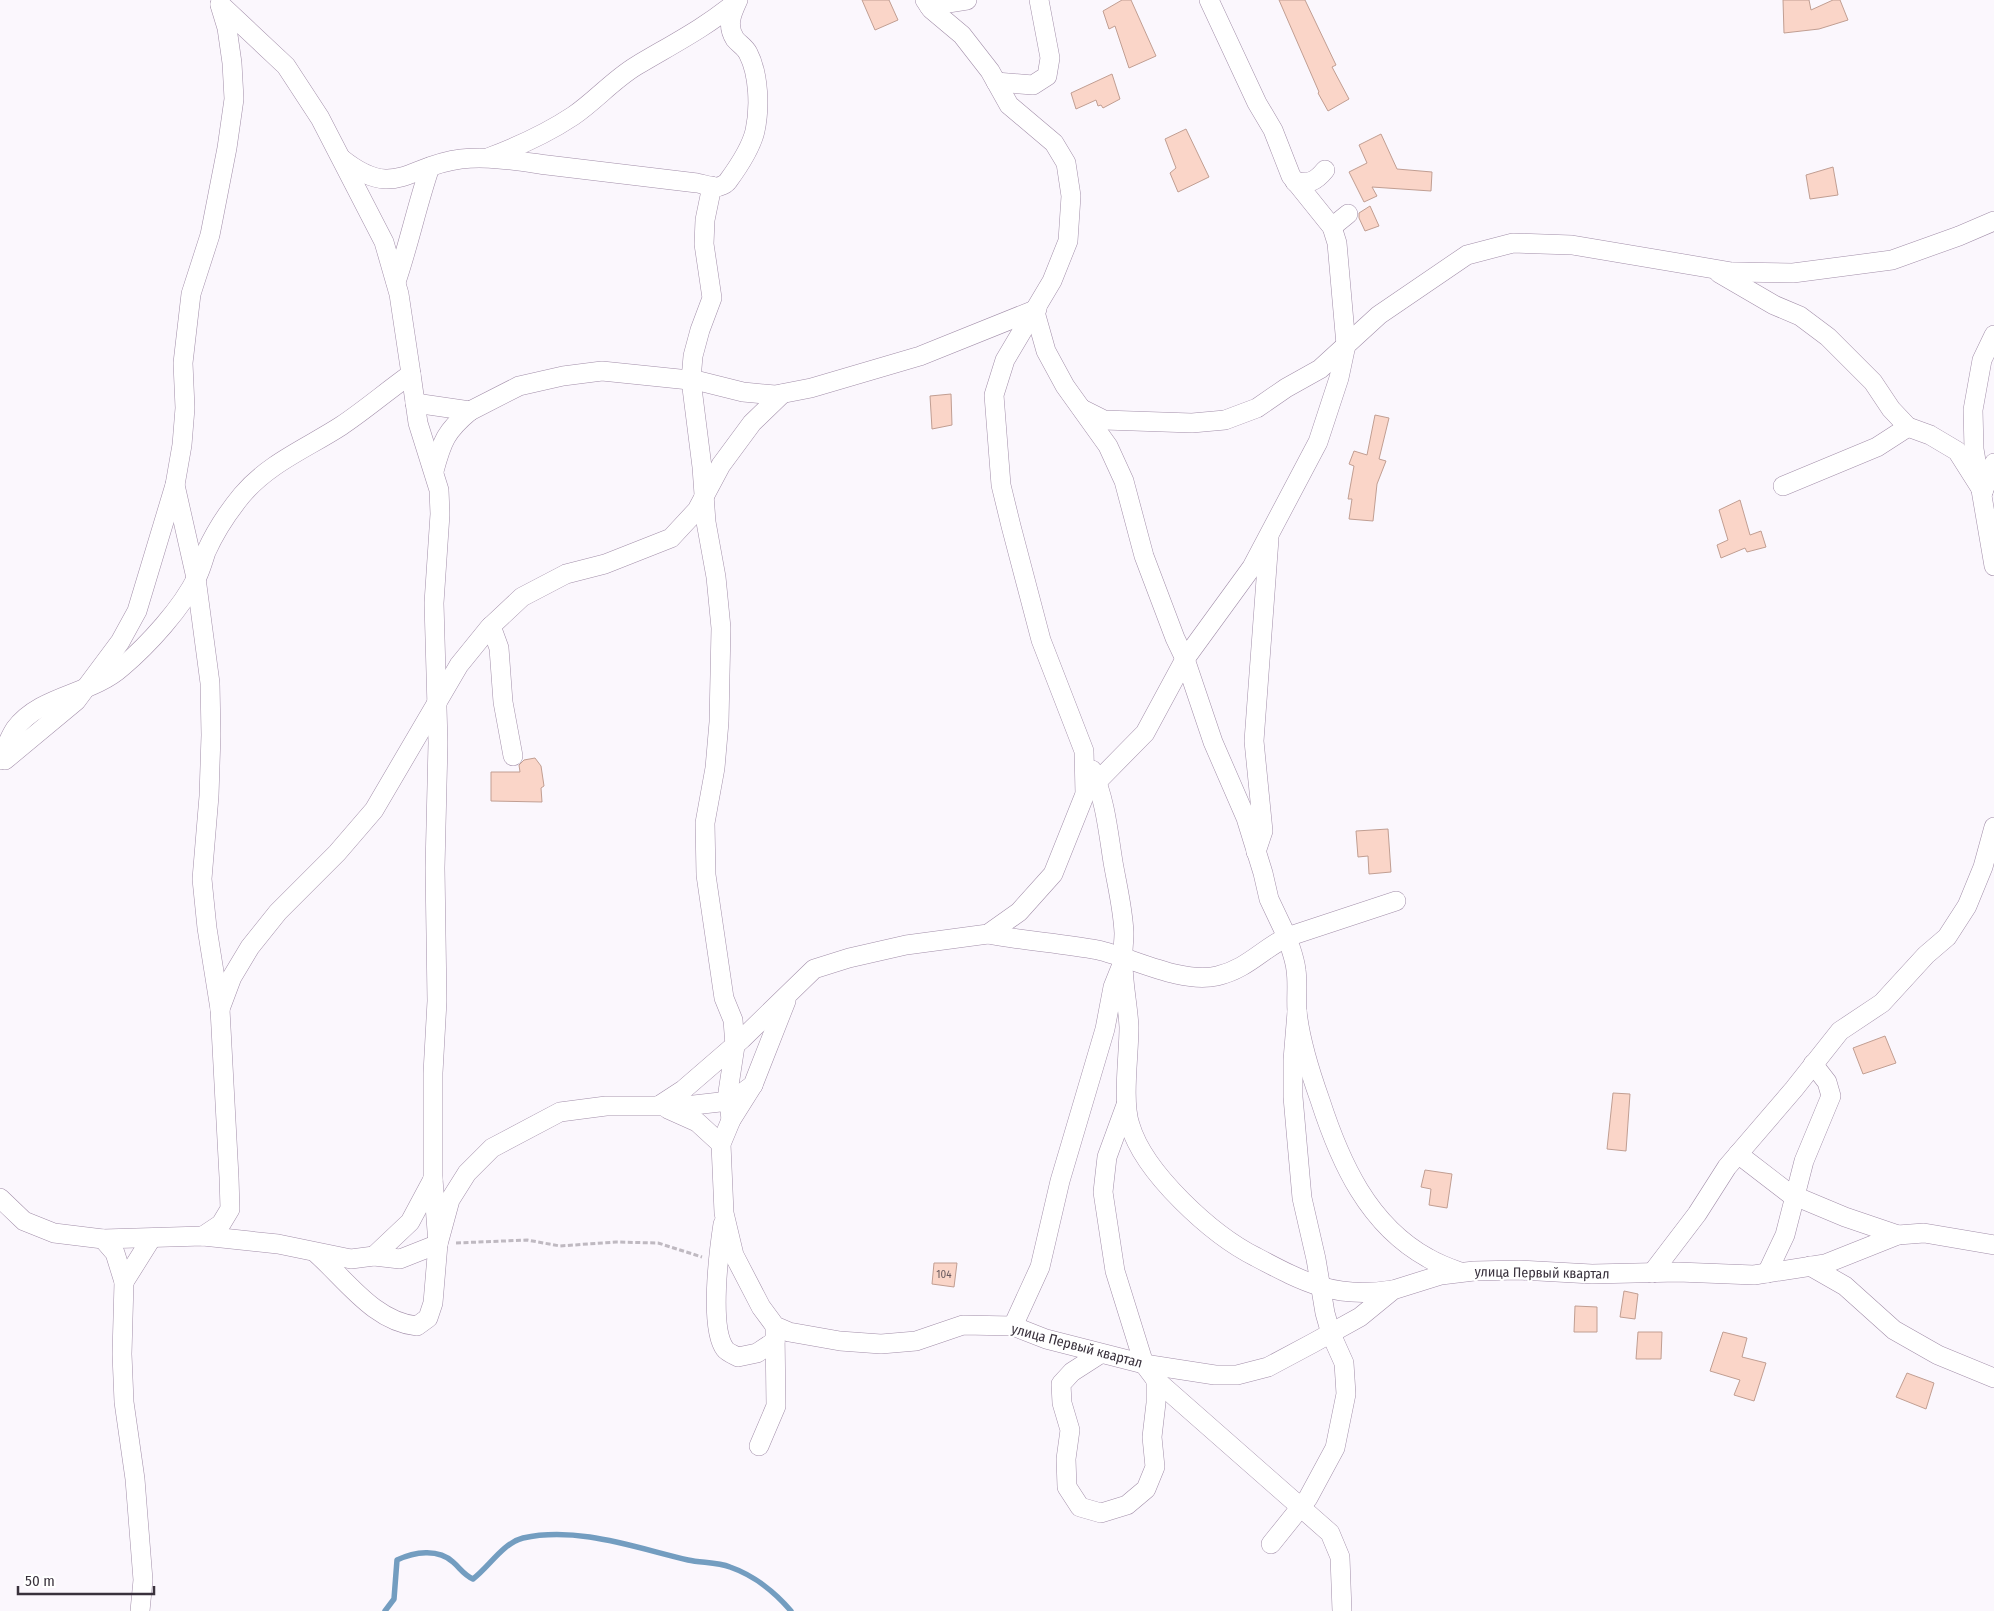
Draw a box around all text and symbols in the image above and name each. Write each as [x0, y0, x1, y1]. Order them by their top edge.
street label: улица Первый квартал [1474, 1263, 1610, 1283]
house number: 104 [936, 1268, 952, 1281]
street label: улица Первый квартал [1010, 1320, 1144, 1372]
scale bar [18, 1564, 154, 1596]
text: 50 m [25, 1572, 55, 1590]

